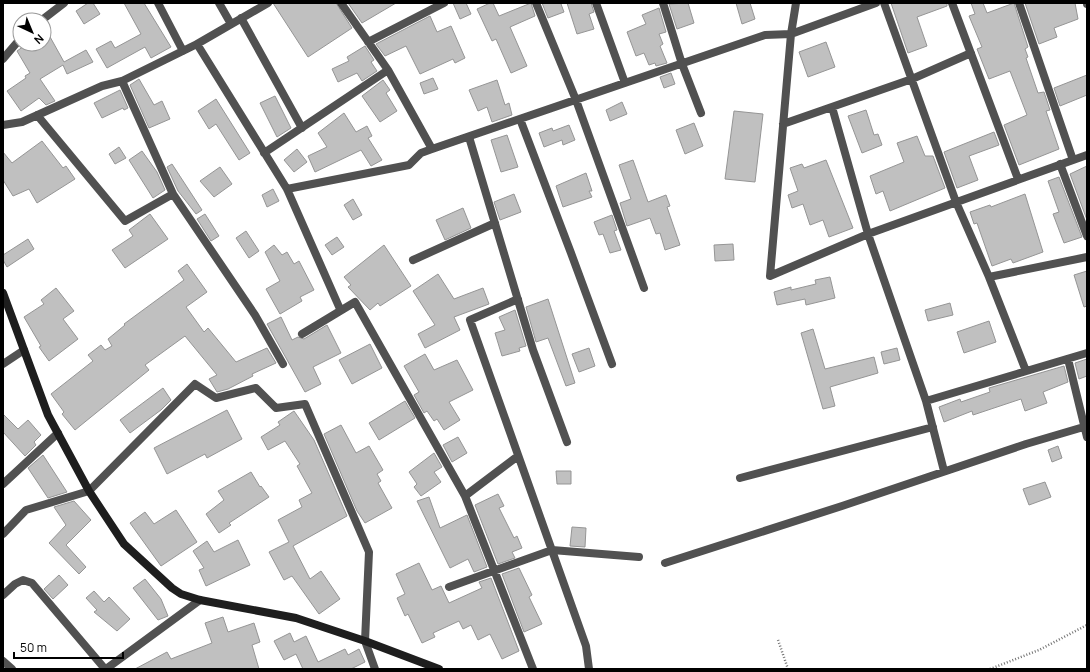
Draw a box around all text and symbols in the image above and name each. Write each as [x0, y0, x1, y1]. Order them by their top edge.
north arrow [12, 12, 52, 52]
text: N [31, 31, 47, 48]
scale bar [14, 634, 123, 660]
text: 50 m [20, 639, 47, 656]

